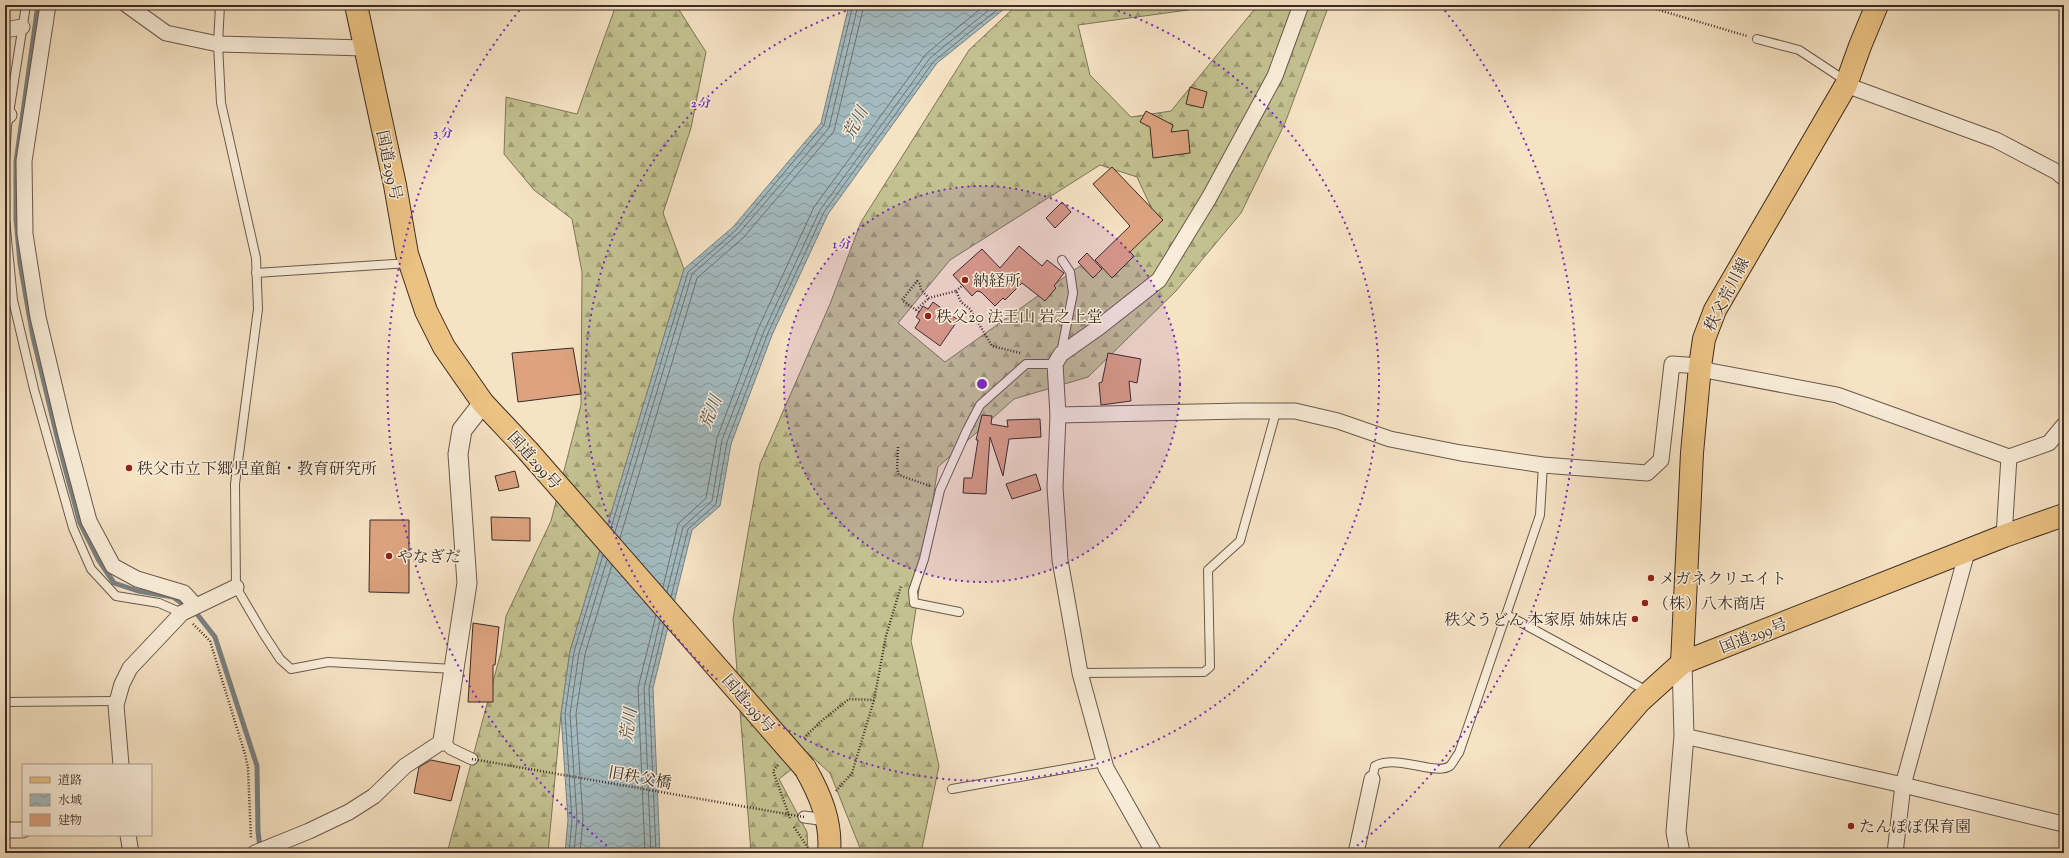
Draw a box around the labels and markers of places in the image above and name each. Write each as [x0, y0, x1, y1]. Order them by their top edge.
place label: 納経所 [973, 271, 1021, 294]
marker: 納経所 [960, 275, 970, 285]
place label: 秩父20 法王山 岩之上堂 [936, 307, 1103, 330]
marker: 秩父20 法王山 岩之上堂 [923, 311, 933, 321]
centre of rings [975, 377, 989, 391]
place label: 秩父市立下郷児童館・教育研究所 [137, 459, 377, 482]
marker: 秩父市立下郷児童館・教育研究所 [124, 463, 134, 473]
place label: やなぎだ [397, 547, 461, 570]
marker: やなぎだ [384, 551, 394, 561]
place label: メガネクリエイト [1659, 569, 1787, 592]
marker: メガネクリエイト [1646, 573, 1656, 583]
place label: （株）八木商店 [1653, 594, 1765, 617]
marker: （株）八木商店 [1640, 598, 1650, 608]
place label: 秩父うどん 本家原 姉妹店 [1444, 610, 1627, 633]
marker: 秩父うどん 本家原 姉妹店 [1630, 614, 1640, 624]
place label: たんぽぽ保育園 [1859, 817, 1971, 840]
marker: たんぽぽ保育園 [1846, 821, 1856, 831]

